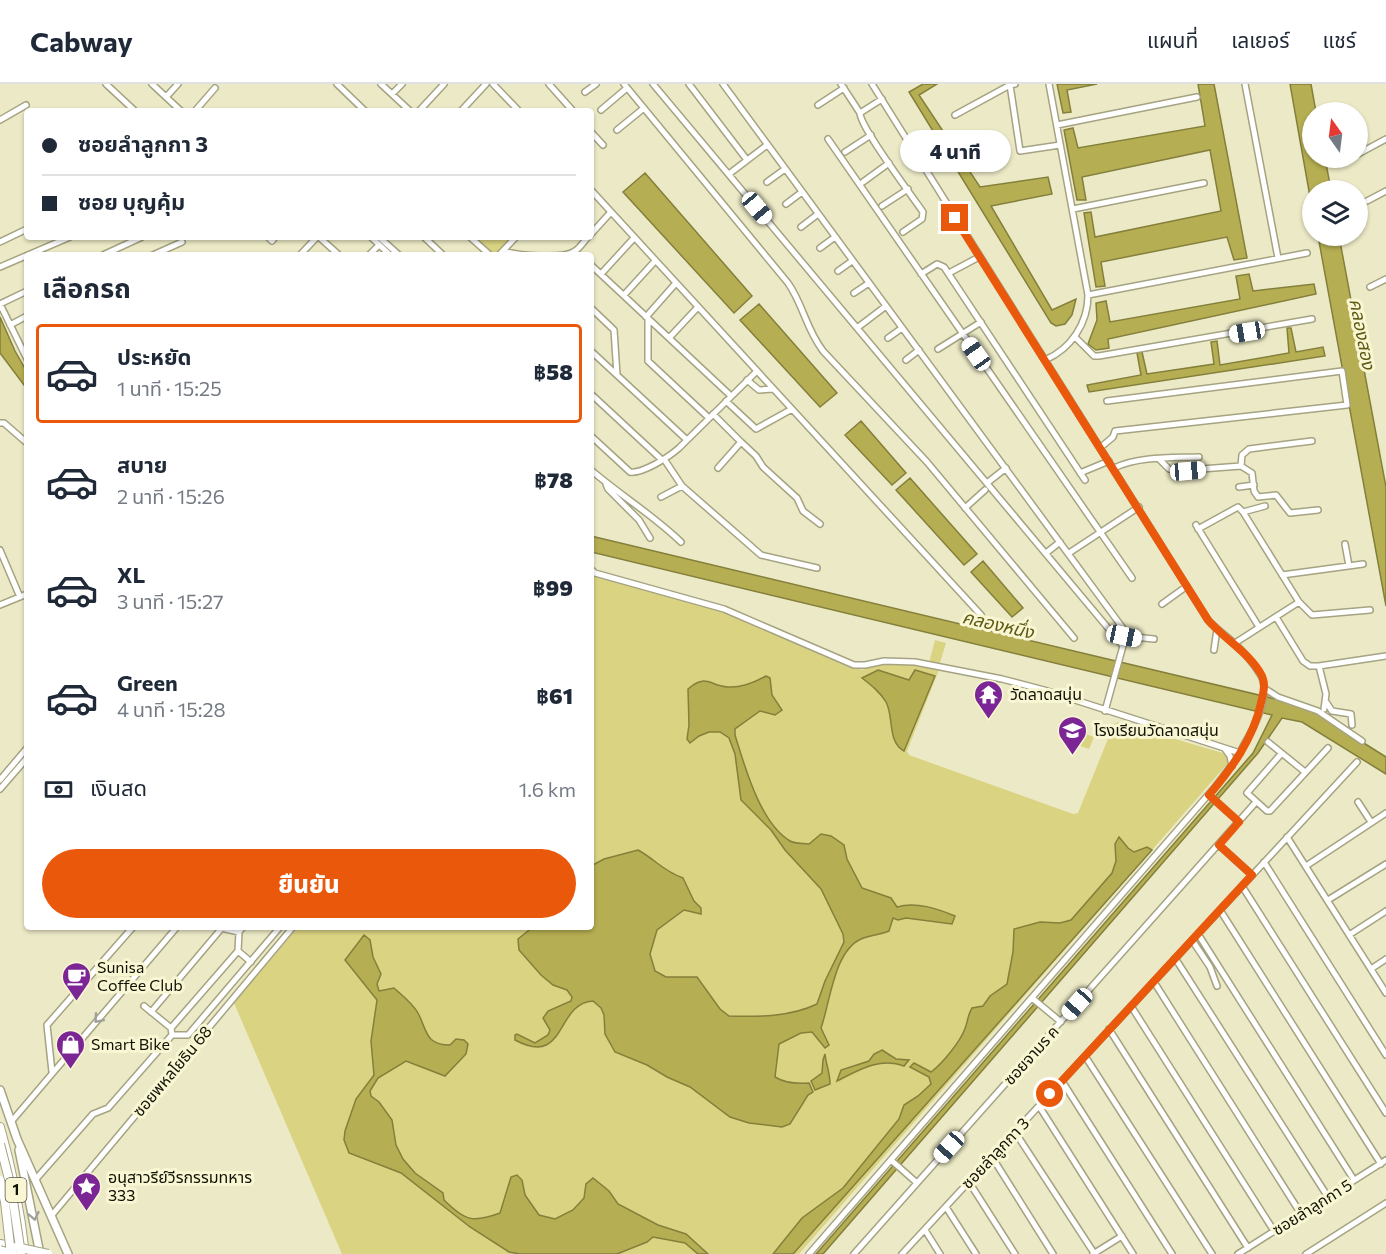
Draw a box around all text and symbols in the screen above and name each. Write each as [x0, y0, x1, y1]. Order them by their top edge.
text: Cabway [30, 24, 133, 58]
text: แผนที่ [1147, 27, 1198, 52]
text: เลเยอร์ [1231, 27, 1290, 52]
text: แชร์ [1323, 27, 1356, 52]
north arrow [1302, 102, 1368, 168]
map controls [1302, 102, 1368, 246]
text: ซอยลำลูกกา 3 [78, 130, 208, 157]
callout: 4 นาที [900, 131, 1010, 173]
text: 4 นาที [930, 139, 981, 163]
button: layers [1302, 180, 1368, 246]
text: ซอย บุญคุ้ม [78, 188, 185, 215]
car [739, 188, 775, 228]
route end [941, 204, 968, 231]
text: เลือกรถ [42, 271, 131, 304]
water label: คลองสอง [1345, 297, 1381, 372]
car [1228, 320, 1266, 344]
car [958, 334, 994, 374]
text: ประหยัด [117, 343, 192, 370]
icon: car [45, 347, 99, 401]
text: ฿58 [533, 358, 573, 385]
text: 1 นาที · 15:25 [117, 376, 222, 400]
text: สบาย [117, 451, 167, 478]
icon: car [45, 455, 99, 509]
car [1169, 460, 1207, 482]
text: ฿78 [534, 466, 573, 493]
text: 2 นาที · 15:26 [117, 484, 225, 508]
text: XL [117, 561, 145, 588]
icon: car [45, 563, 99, 617]
text: ฿99 [533, 574, 573, 601]
text: 3 นาที · 15:27 [117, 589, 224, 613]
water label: คลองหนึ่ง [960, 604, 1038, 643]
car [1105, 623, 1143, 649]
text: Green [117, 669, 178, 696]
icon: car [45, 671, 99, 725]
temple icon: วัดลาดสนุ่น [973, 678, 1005, 720]
text: ฿61 [536, 682, 573, 709]
place label: วัดลาดสนุ่น [1010, 684, 1082, 704]
text: 4 นาที · 15:28 [117, 697, 226, 721]
school or university icon: โรงเรียนวัดลาดสนุ่น [1057, 714, 1089, 756]
place label: โรงเรียนวัดลาดสนุ่น [1094, 720, 1219, 740]
icon: cash [42, 773, 75, 806]
text: เงินสด [90, 774, 147, 801]
text: 1.6 km [519, 777, 576, 801]
button: ยืนยัน [42, 849, 576, 918]
place label: Sunisa Coffee Club [97, 957, 183, 994]
cafe icon: Sunisa Coffee Club [60, 960, 92, 1002]
car [1058, 985, 1096, 1023]
one-way arrow [94, 1012, 105, 1023]
street label: ซอยจามร ค [999, 1021, 1062, 1088]
street label: ซอยพหลโยธิน 68 [128, 1022, 215, 1120]
shop icon: Smart Bike [54, 1028, 86, 1070]
place label: Smart Bike [91, 1034, 170, 1053]
route start [1036, 1080, 1063, 1107]
street label: ซอยลำลูกกา 3 [957, 1113, 1033, 1193]
car [930, 1128, 968, 1166]
place label: อนุสาวรีย์วีรกรรมทหาร 333 [108, 1167, 252, 1204]
place icon: อนุสาวรีย์วีรกรรมทหาร 333 [71, 1170, 103, 1212]
street label: ซอยลำลูกกา 5 [1268, 1175, 1356, 1239]
road number: 1 [5, 1178, 26, 1202]
one-way arrow [27, 1211, 40, 1221]

